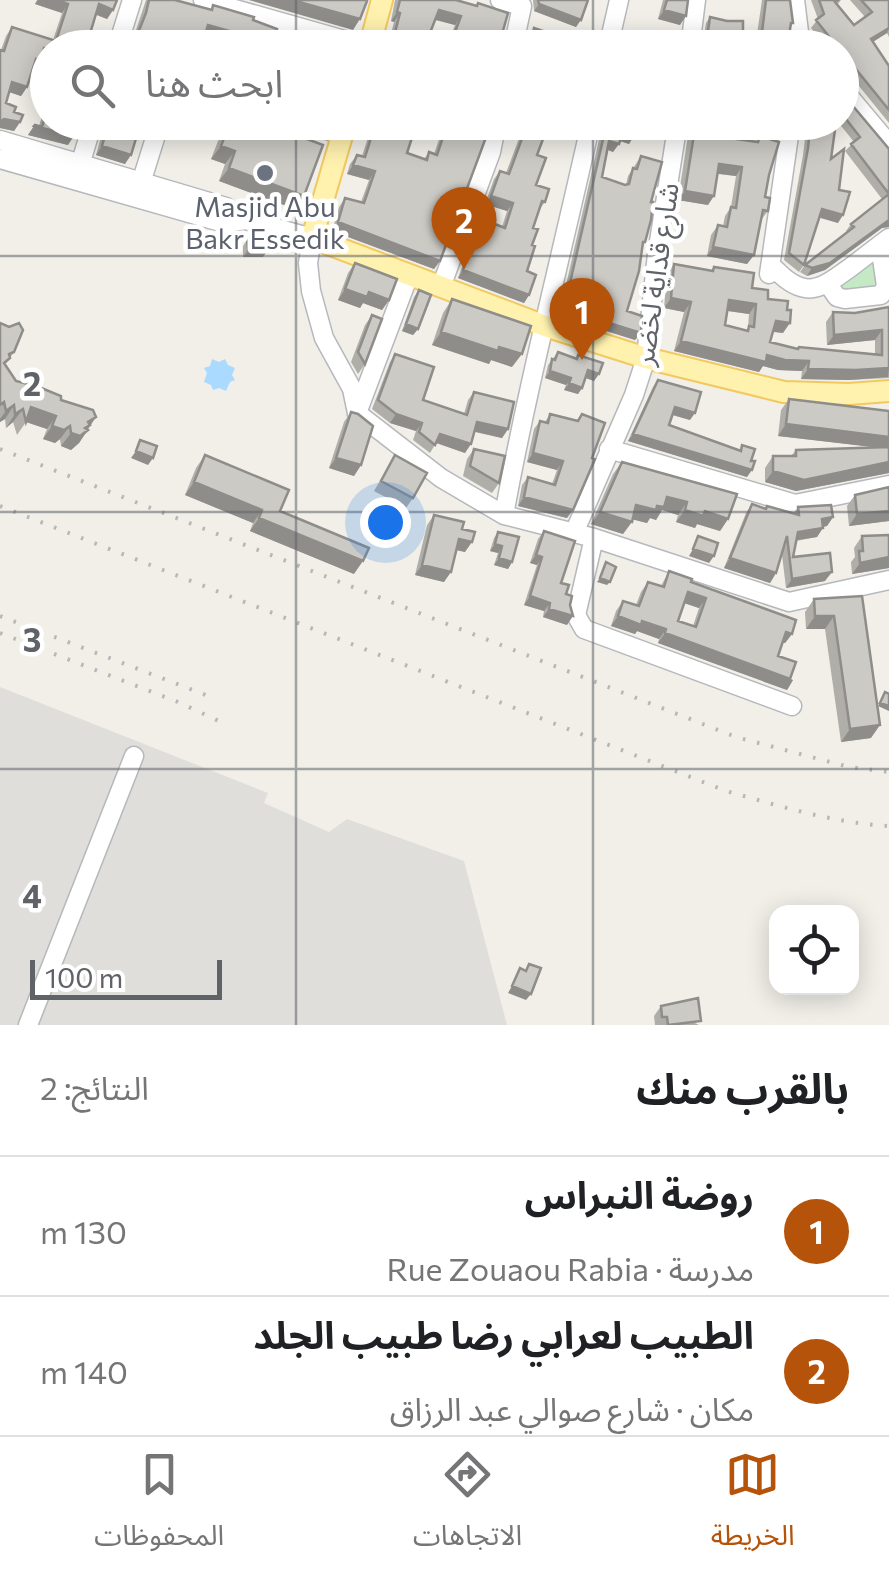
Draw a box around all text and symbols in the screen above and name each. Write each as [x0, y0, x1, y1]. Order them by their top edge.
search box [30, 30, 859, 140]
icon: search [65, 58, 120, 113]
text: ابحث هنا [145, 58, 283, 105]
marker: Masjid Abu Bakr Essedik [254, 162, 276, 184]
street label: شارع قداية لخضر [625, 180, 690, 369]
pin: 2 [432, 186, 496, 269]
place label: Masjid Abu Bakr Essedik [185, 189, 345, 255]
pin: 1 [550, 278, 614, 360]
text: 2 [23, 363, 41, 403]
your location [360, 497, 411, 548]
text: 3 [23, 619, 41, 659]
text: 4 [22, 875, 42, 915]
map controls [769, 905, 859, 995]
button: locate [769, 905, 859, 995]
scale bar [30, 955, 222, 1000]
text: 100 m [45, 960, 123, 994]
text: بالقرب منك [636, 1061, 849, 1113]
text: النتائج: 2 [40, 1067, 149, 1107]
text: روضة النبراس [525, 1170, 754, 1217]
text: 130 m [40, 1211, 127, 1251]
text: 1 [809, 1211, 824, 1251]
text: مدرسة · Rue Zouaou Rabia [386, 1248, 754, 1288]
text: الطبيب لعرابي رضا طبيب الجلد [253, 1310, 754, 1357]
text: 140 m [40, 1351, 128, 1391]
text: 2 [807, 1351, 826, 1391]
text: مكان · شارع صوالي عبد الرزاق [390, 1388, 754, 1428]
tab: المحفوظات [94, 1447, 224, 1566]
tab: الاتجاهات [413, 1447, 522, 1566]
tab: الخريطة [711, 1447, 795, 1566]

